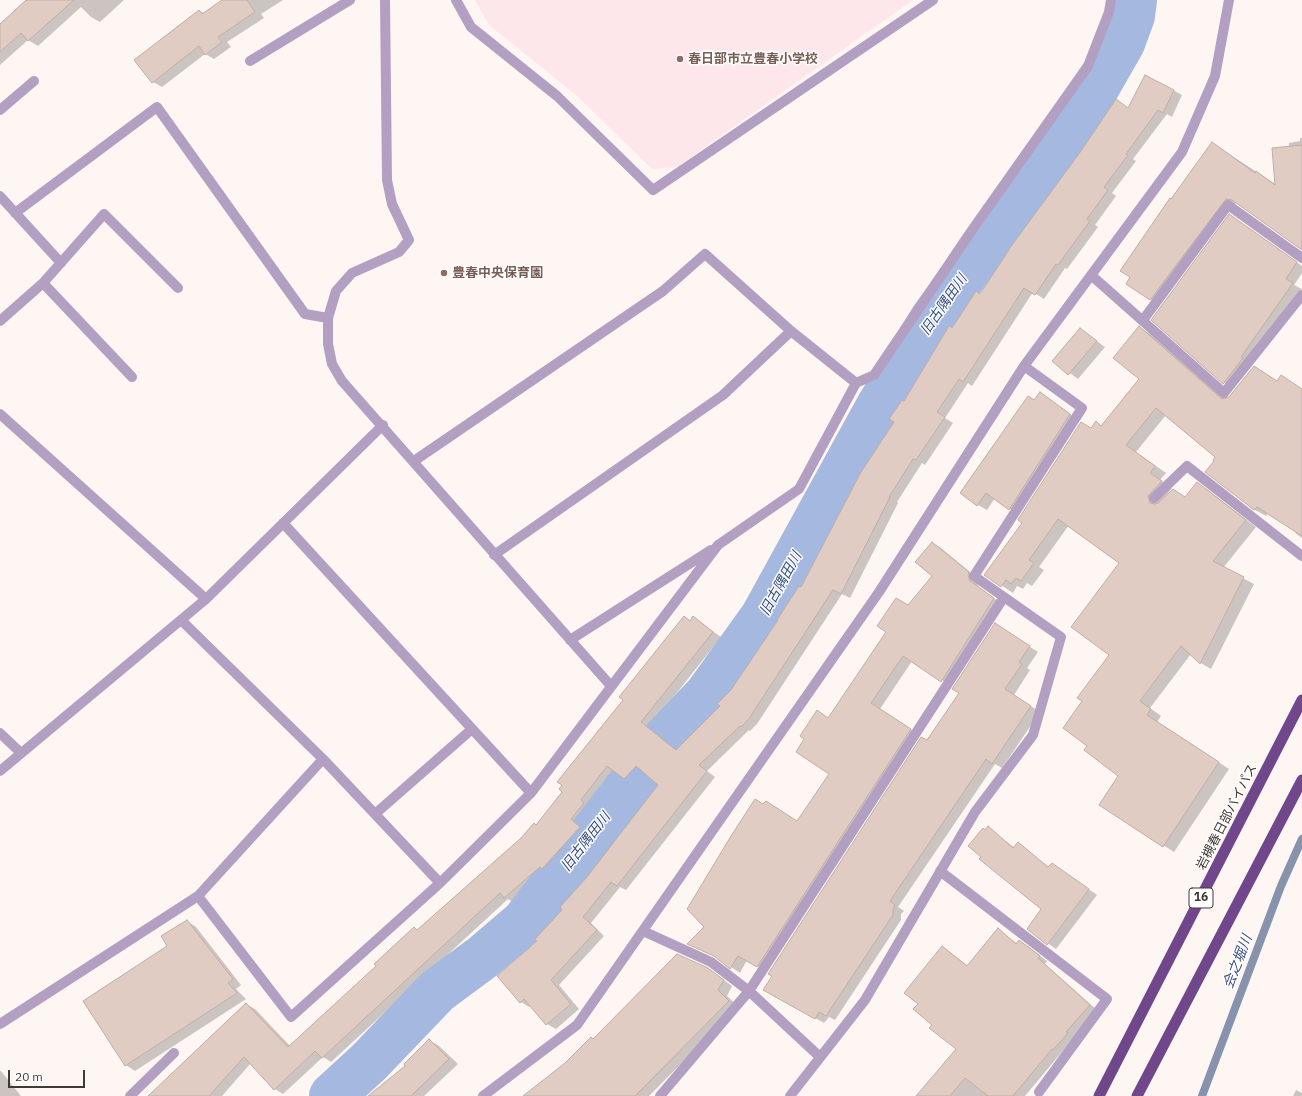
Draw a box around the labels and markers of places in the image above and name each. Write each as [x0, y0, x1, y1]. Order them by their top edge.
place label: 春日部市立豊春小学校 [688, 51, 818, 67]
marker: 春日部市立豊春小学校 [675, 54, 685, 64]
place label: 豊春中央保育園 [452, 265, 543, 281]
marker: 豊春中央保育園 [439, 268, 449, 278]

